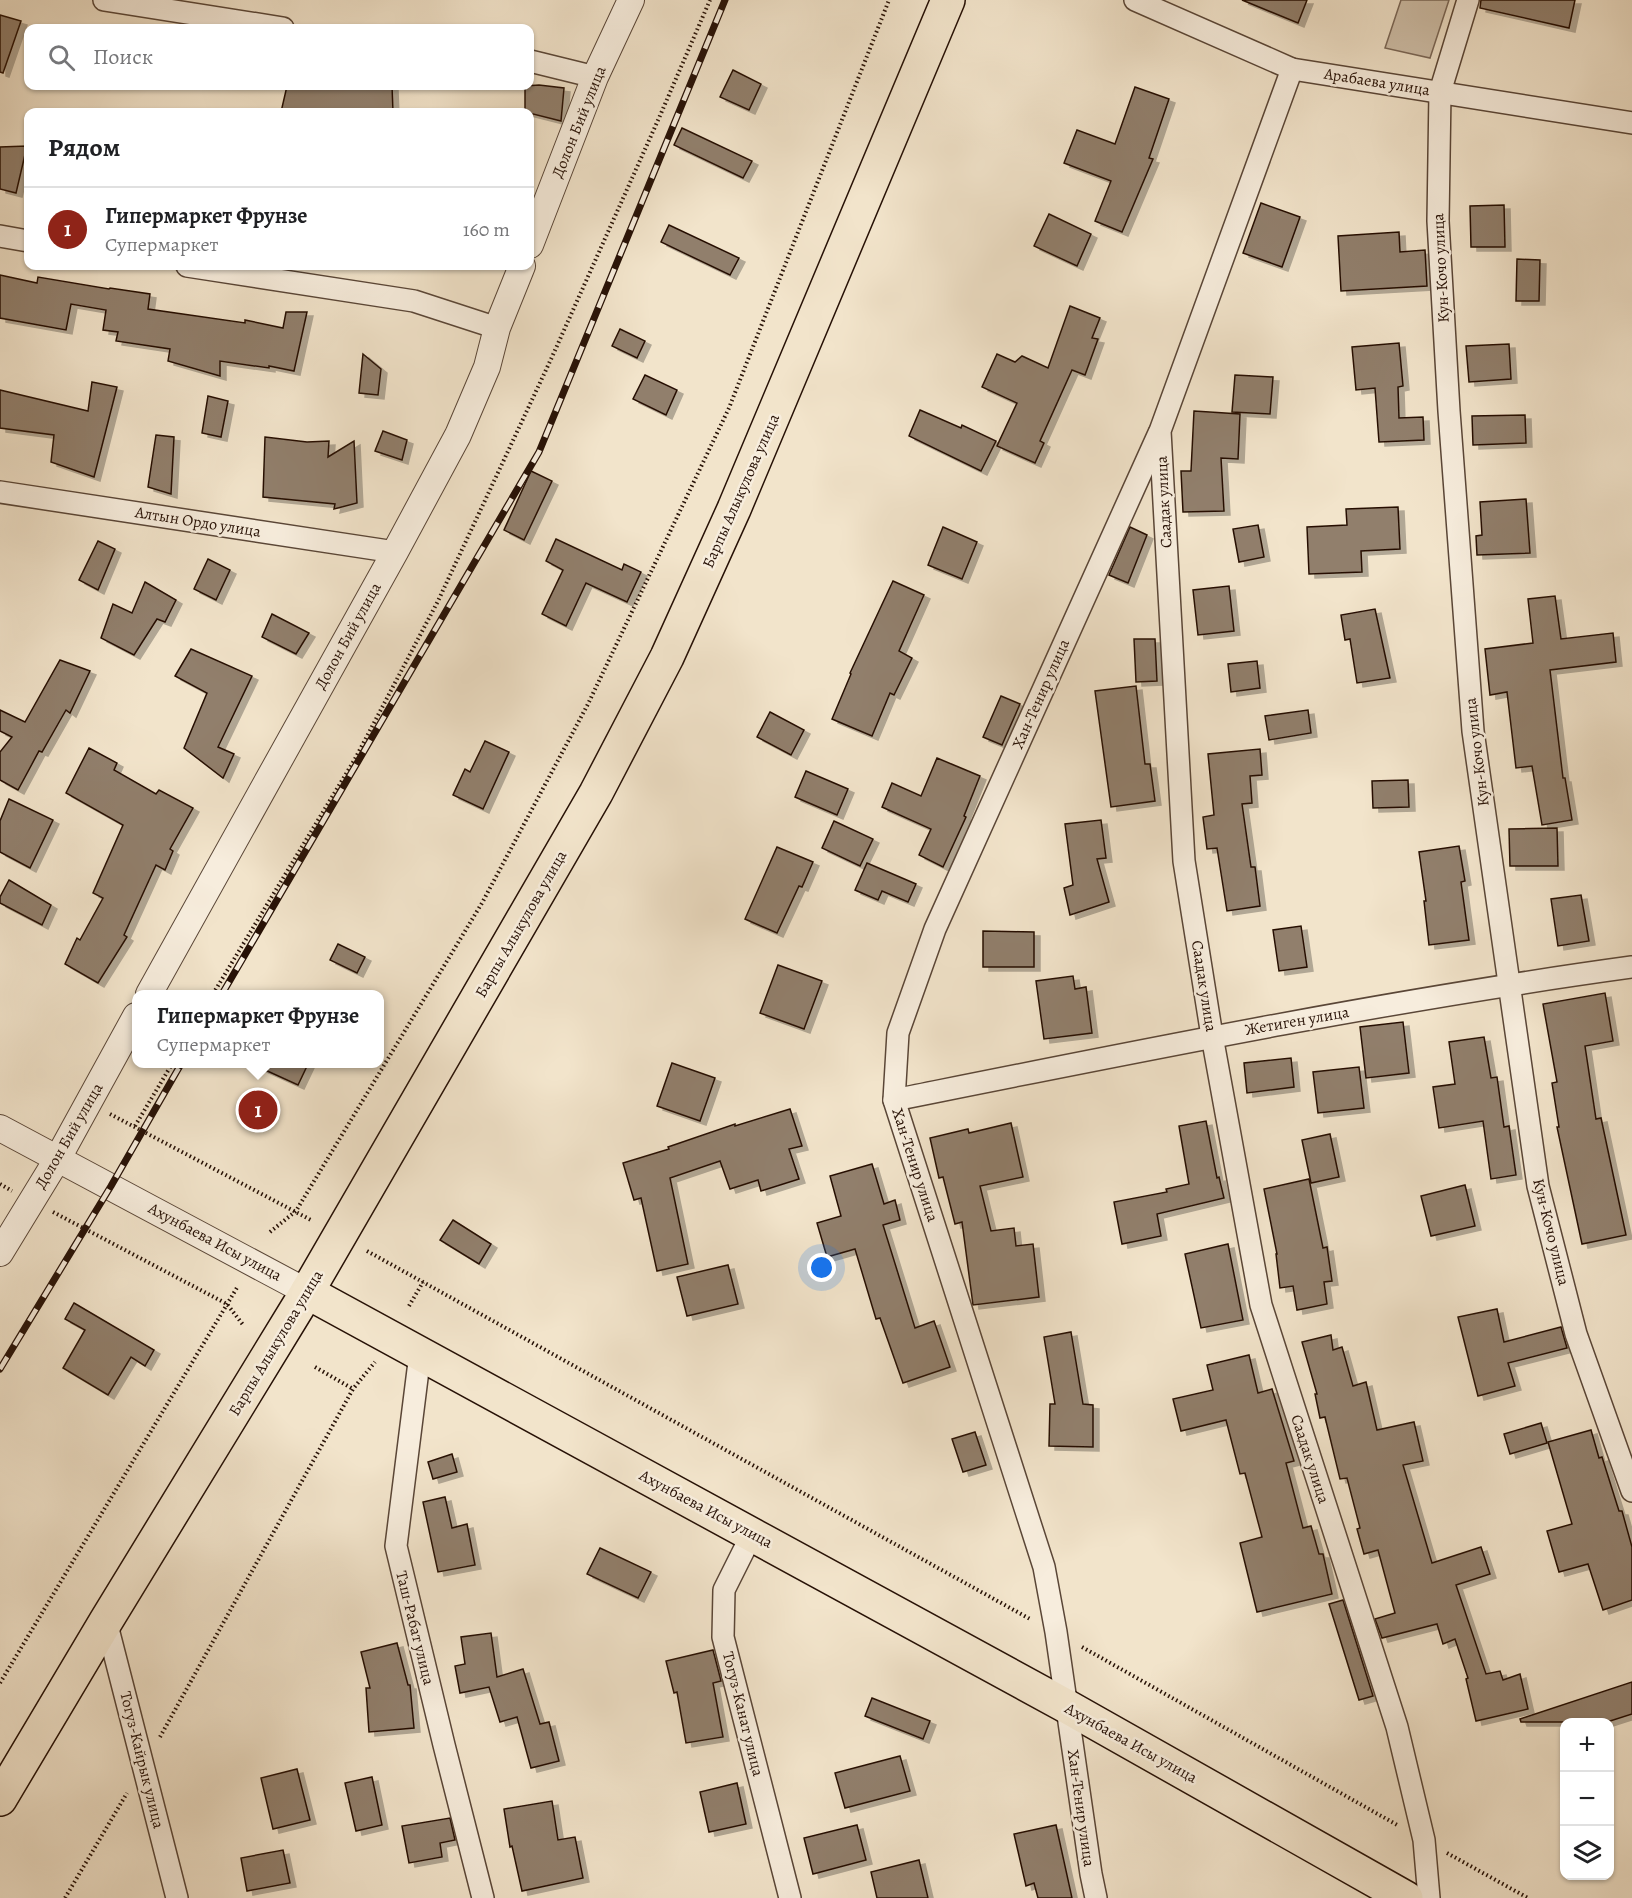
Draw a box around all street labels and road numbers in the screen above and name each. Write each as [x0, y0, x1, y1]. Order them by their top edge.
street label: Долон Бий улица [546, 62, 612, 181]
street label: Арабаева улица [1322, 63, 1432, 101]
street label: Кун-Кочо улица [1427, 212, 1455, 323]
street label: Барпы Алыкулова улица [697, 410, 785, 572]
street label: Саадак улица [1151, 455, 1177, 549]
street label: Алтын Ордо улица [133, 501, 263, 543]
street label: Долон Бий улица [309, 578, 387, 693]
street label: Хан-Тенир улица [1007, 635, 1075, 752]
street label: Кун-Кочо улица [1459, 696, 1495, 808]
street label: Барпы Алыкулова улица [470, 846, 573, 1002]
street label: Саадак улица [1186, 939, 1222, 1034]
street label: Жетиген улица [1243, 1001, 1351, 1041]
street label: Долон Бий улица [30, 1078, 109, 1193]
street label: Хан-Тенир улица [886, 1105, 944, 1225]
street label: Кун-Кочо улица [1527, 1176, 1575, 1288]
street label: Ахунбаева Исы улица [143, 1197, 286, 1287]
street label: Барпы Алыкулова улица [224, 1265, 329, 1420]
street label: Саадак улица [1285, 1412, 1335, 1507]
street label: Ахунбаева Исы улица [634, 1464, 777, 1554]
street label: Таш-Рабат улица [390, 1569, 440, 1688]
street label: Тогуз-Канат улица [717, 1649, 769, 1779]
street label: Тогуз-Кайрык улица [114, 1689, 170, 1831]
street label: Ахунбаева Исы улица [1060, 1697, 1202, 1789]
street label: Хан-Тенир улица [1062, 1748, 1100, 1869]

